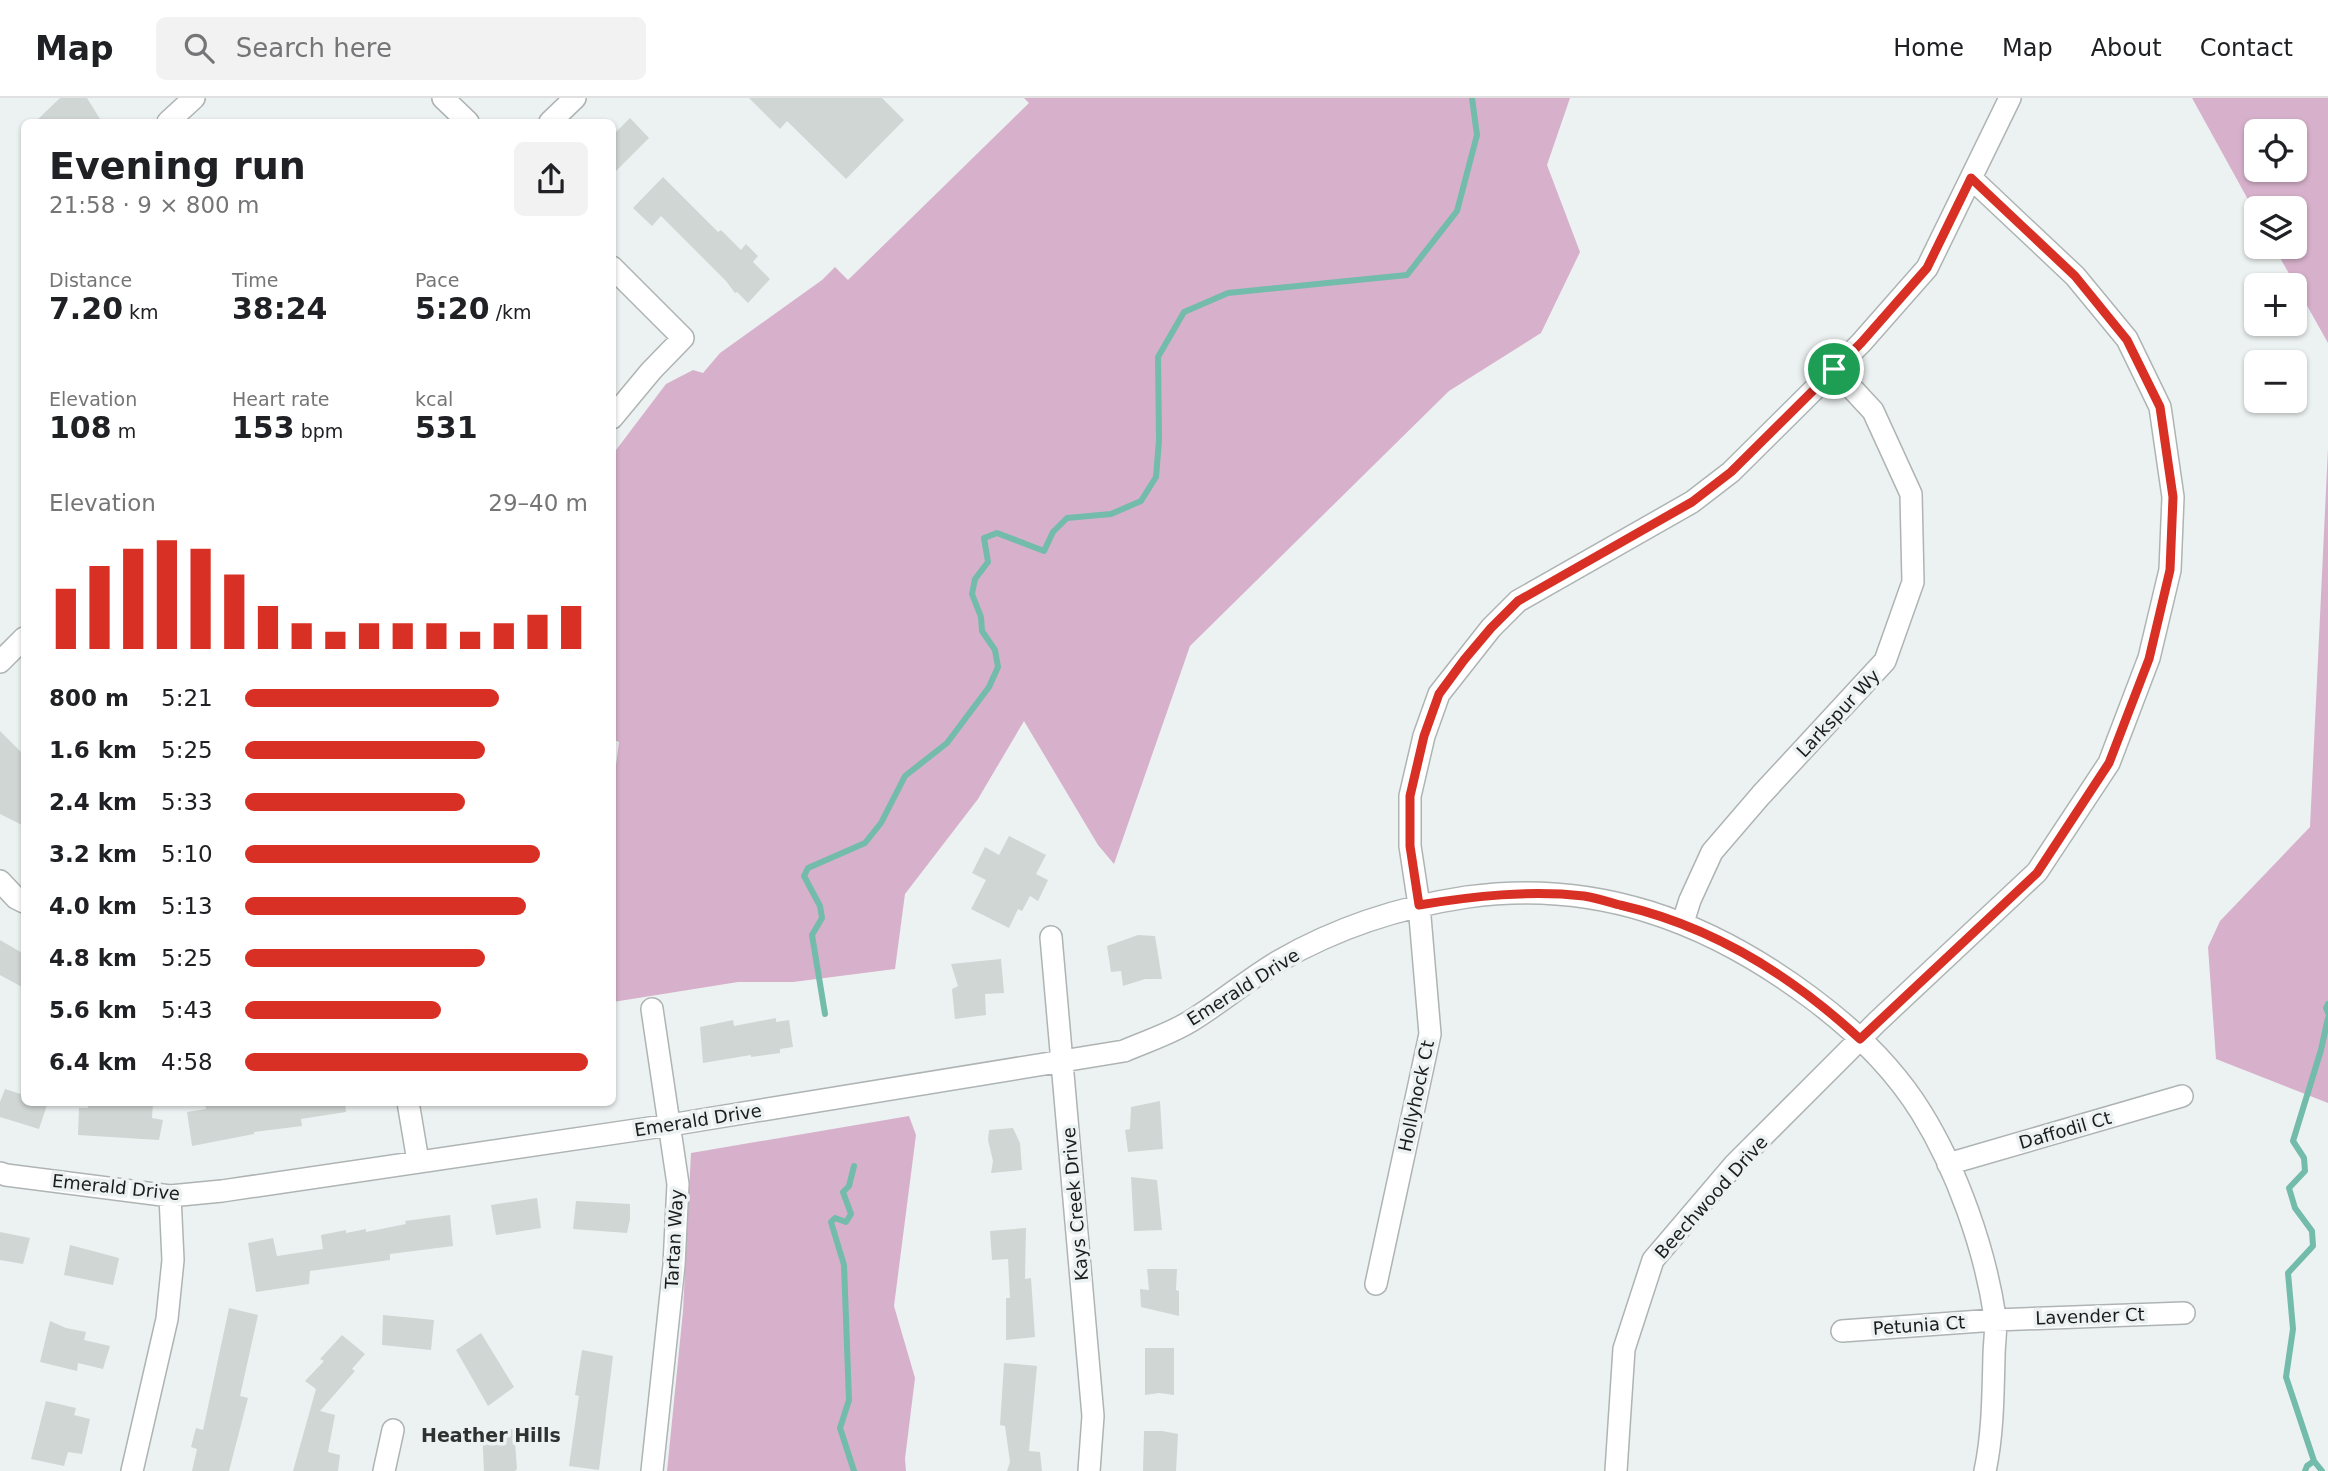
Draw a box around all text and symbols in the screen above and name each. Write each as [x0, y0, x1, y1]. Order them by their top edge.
search box [156, 17, 646, 80]
text: Map [35, 29, 114, 68]
icon: search [180, 29, 218, 67]
text: Search here [236, 33, 392, 63]
text: Home [1893, 34, 1964, 62]
text: Map [2002, 34, 2053, 62]
text: About [2091, 34, 2162, 62]
text: Contact [2200, 34, 2293, 62]
map controls [2244, 119, 2307, 413]
button: locate [2244, 119, 2307, 182]
button: share [514, 142, 588, 216]
text: Evening run [49, 144, 306, 188]
text: 21:58 · 9 × 800 m [49, 192, 259, 218]
button: layers [2244, 196, 2307, 259]
text: Distance [49, 269, 132, 291]
text: Time [232, 269, 279, 291]
text: Pace [415, 269, 459, 291]
button: + [2244, 273, 2307, 336]
text: 7.20 [49, 291, 123, 326]
text: 38:24 [232, 291, 328, 326]
text: 5:20 [415, 291, 490, 326]
text: km [123, 301, 159, 323]
text: /km [490, 301, 532, 323]
pin [1804, 339, 1864, 399]
icon: arrive [1815, 350, 1853, 388]
button: − [2244, 350, 2307, 413]
text: Elevation [49, 388, 137, 410]
text: Heart rate [232, 388, 330, 410]
text: kcal [415, 388, 453, 410]
text: 108 [49, 410, 112, 445]
text: 153 [232, 410, 295, 445]
text: 531 [415, 410, 478, 445]
text: m [112, 420, 136, 442]
text: bpm [295, 420, 343, 442]
text: Elevation [49, 490, 156, 516]
text: 29–40 m [488, 490, 588, 516]
street label: Larkspur Wy [1792, 665, 1884, 761]
text: 800 m [49, 685, 129, 711]
text: 5:21 [161, 685, 213, 711]
text: 1.6 km [49, 737, 137, 763]
text: 5:25 [161, 737, 213, 763]
text: 2.4 km [49, 789, 137, 815]
text: 5:33 [161, 789, 213, 815]
text: 3.2 km [49, 841, 137, 867]
text: 5:10 [161, 841, 213, 867]
text: 4.0 km [49, 893, 137, 919]
text: 5:13 [161, 893, 213, 919]
street label: Emerald Drive [1183, 944, 1303, 1030]
text: 4.8 km [49, 945, 137, 971]
text: 5:25 [161, 945, 213, 971]
text: 5.6 km [49, 997, 137, 1023]
text: 5:43 [161, 997, 213, 1023]
street label: Hollyhock Ct [1394, 1038, 1438, 1154]
text: 6.4 km [49, 1049, 137, 1075]
text: 4:58 [161, 1049, 213, 1075]
street label: Emerald Drive [633, 1100, 763, 1140]
street label: Daffodil Ct [2016, 1107, 2114, 1153]
street label: Kays Creek Drive [1058, 1126, 1092, 1282]
street label: Beechwood Drive [1650, 1131, 1772, 1263]
street label: Emerald Drive [51, 1170, 181, 1204]
street label: Tartan Way [661, 1188, 687, 1290]
street label: Lavender Ct [2035, 1304, 2145, 1328]
street label: Petunia Ct [1872, 1311, 1966, 1339]
district label: Heather Hills [421, 1424, 561, 1446]

